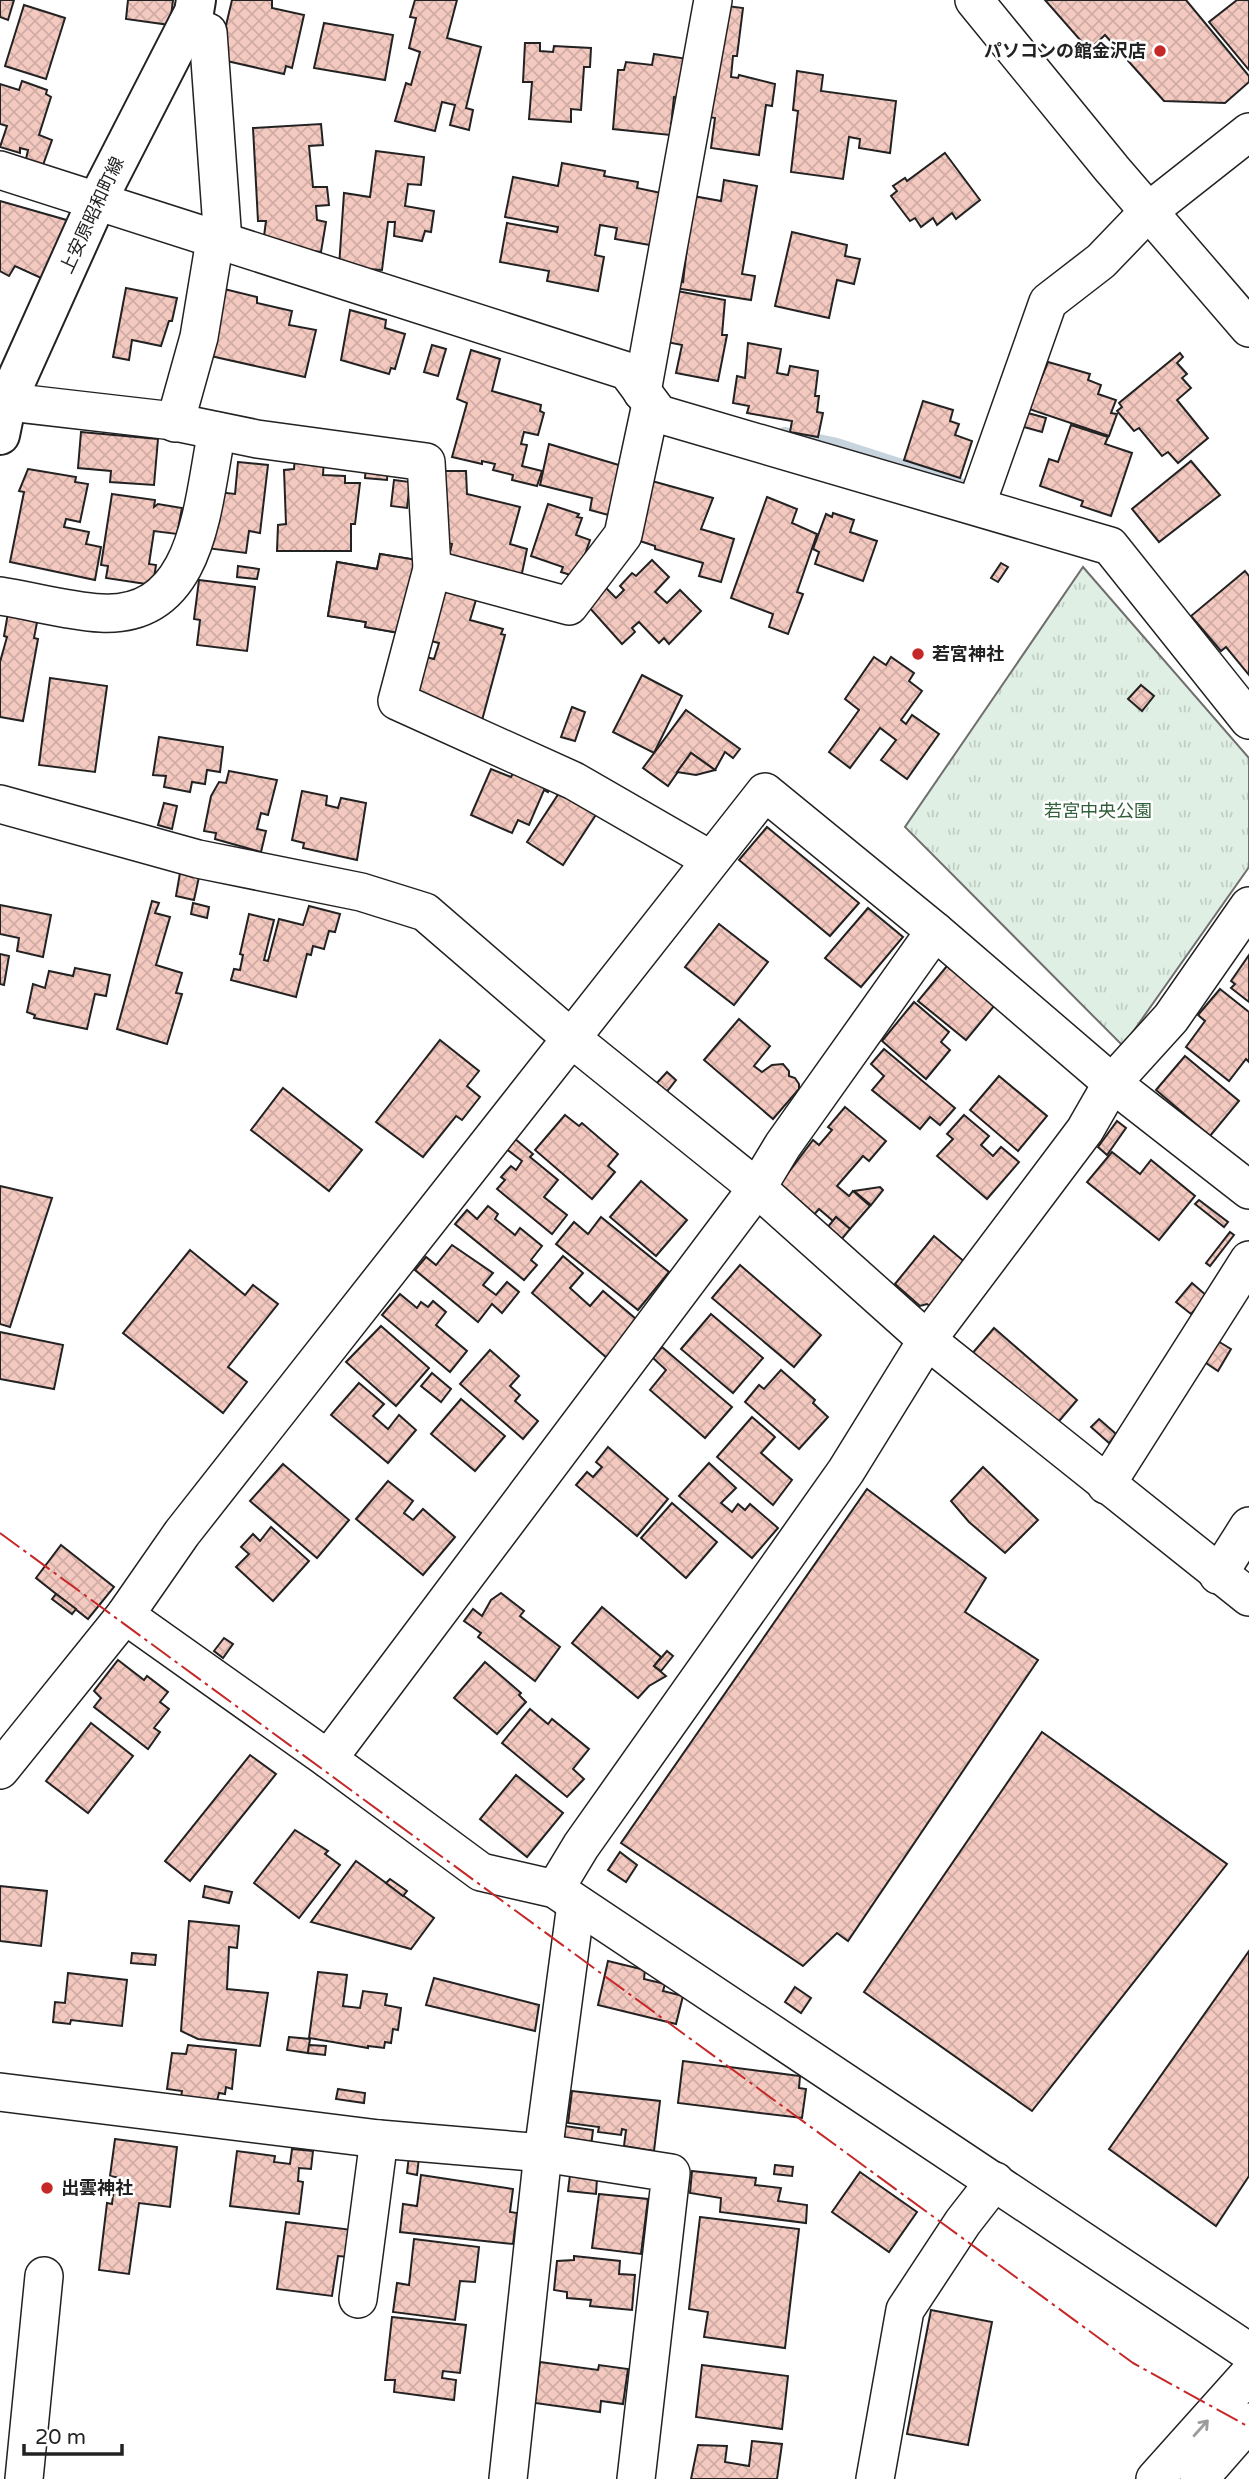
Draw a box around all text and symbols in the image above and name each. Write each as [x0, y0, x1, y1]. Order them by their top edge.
place label: パソコンの館金沢店 [984, 40, 1146, 62]
marker: パソコンの館金沢店 [1152, 43, 1168, 59]
street label: 上安原昭和町線 [55, 153, 129, 277]
place label: 若宮神社 [932, 643, 1004, 665]
marker: 若宮神社 [910, 646, 926, 662]
park label: 若宮中央公園 [1044, 800, 1152, 822]
place label: 出雲神社 [61, 2177, 133, 2199]
marker: 出雲神社 [39, 2180, 55, 2196]
scale bar [24, 2412, 122, 2456]
one-way arrow [1193, 2419, 1209, 2437]
text: 20 m [35, 2425, 86, 2450]

